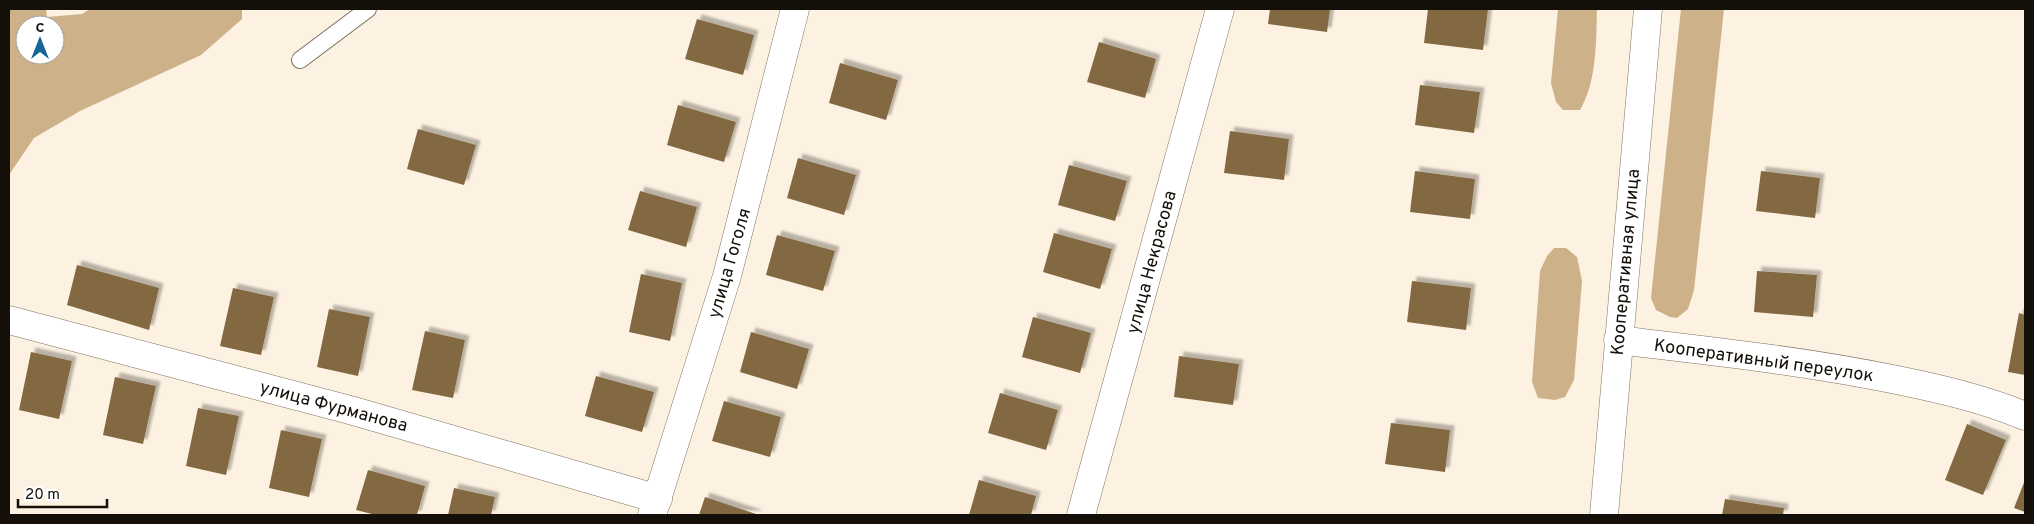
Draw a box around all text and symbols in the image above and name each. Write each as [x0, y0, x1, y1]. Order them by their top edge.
north arrow [15, 15, 65, 65]
text: С [36, 20, 45, 37]
street label: Кооперативная улица [1607, 168, 1646, 356]
street label: улица Некрасова [1122, 188, 1183, 337]
street label: улица Гоголя [704, 206, 757, 321]
street label: Кооперативный переулок [1652, 335, 1875, 388]
street label: улица Фурманова [257, 377, 410, 438]
scale bar [18, 476, 106, 508]
text: 20 m [25, 486, 60, 505]

